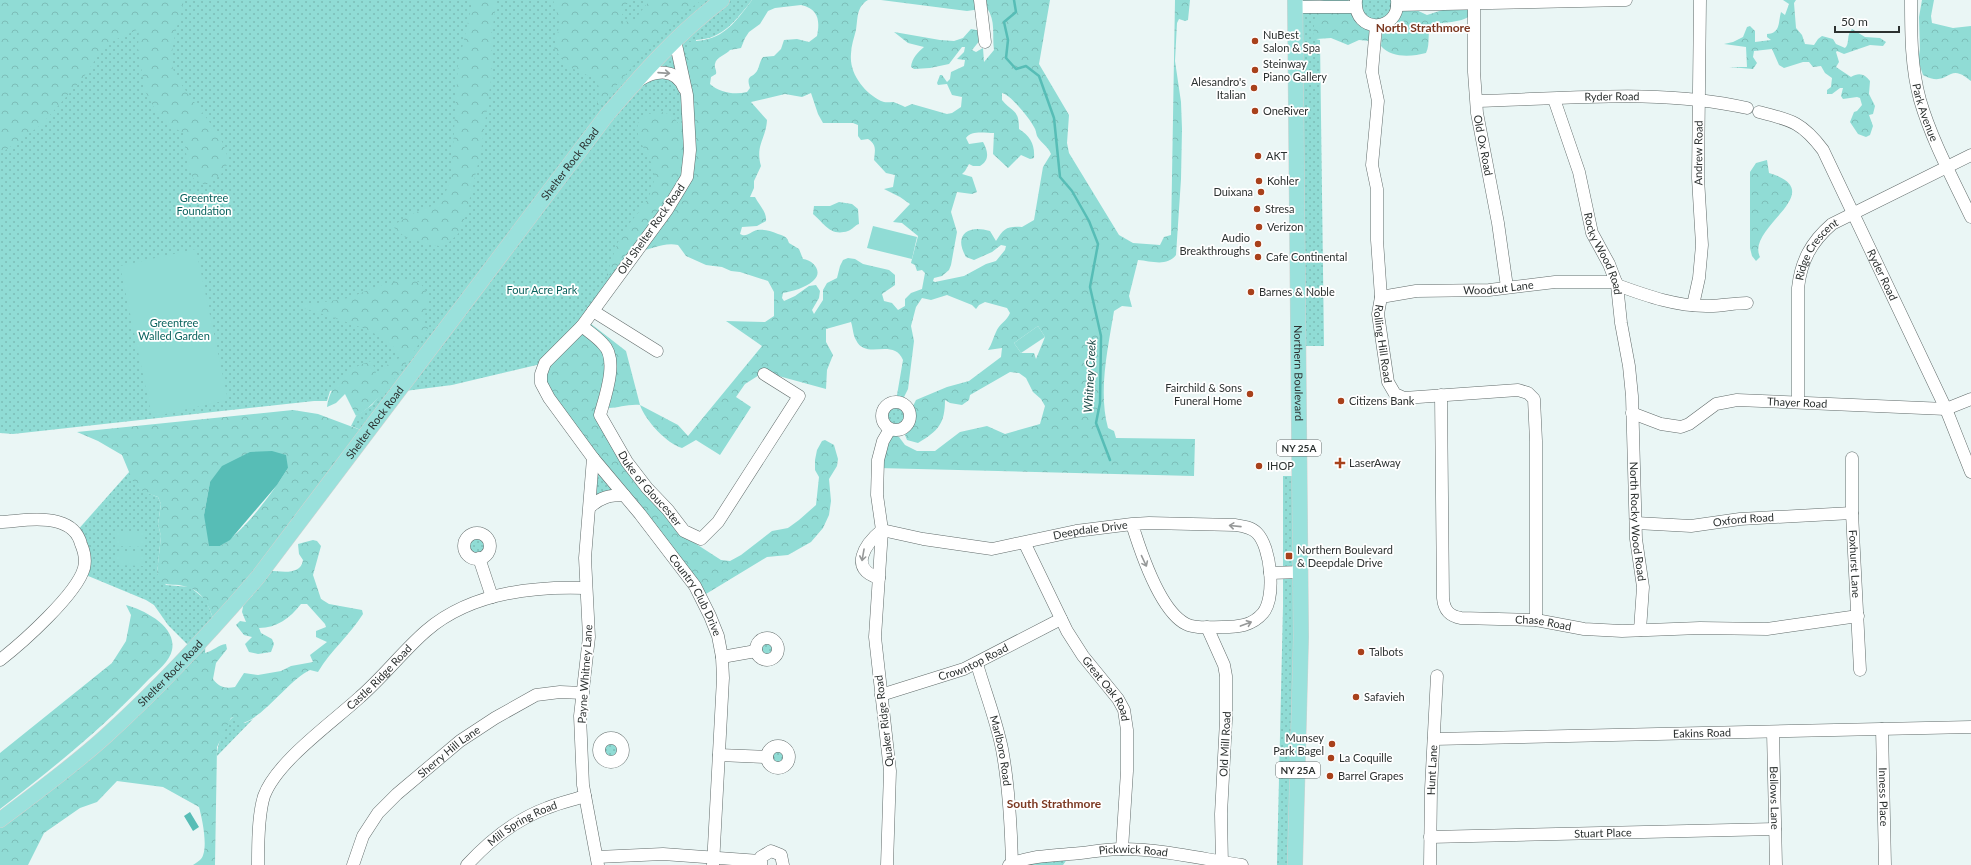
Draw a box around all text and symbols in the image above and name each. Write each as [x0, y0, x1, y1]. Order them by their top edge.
scale bar [1835, 8, 1899, 34]
text: 50 m [1841, 14, 1868, 29]
district label: North Strathmore [1376, 20, 1471, 35]
place label: NuBest Salon & Spa [1263, 28, 1320, 54]
marker: NuBest Salon & Spa [1250, 36, 1260, 46]
place label: Steinway Piano Gallery [1263, 57, 1327, 83]
marker: Steinway Piano Gallery [1250, 65, 1260, 75]
one-way arrow [657, 69, 670, 76]
place label: Alesandro's Italian [1191, 75, 1246, 101]
street label: Park Avenue [1910, 82, 1941, 143]
marker: Alesandro's Italian [1249, 83, 1259, 93]
street label: Ryder Road [1584, 89, 1640, 103]
place label: OneRiver [1263, 104, 1308, 117]
marker: OneRiver [1250, 106, 1260, 116]
street label: Old Ox Road [1471, 114, 1496, 177]
street label: Andrew Road [1691, 120, 1705, 186]
street label: Shelter Rock Road [538, 125, 601, 202]
place label: AKT [1266, 149, 1288, 162]
marker: AKT [1253, 151, 1263, 161]
place label: Kohler [1267, 174, 1299, 187]
marker: Kohler [1254, 176, 1264, 186]
street label: Old Shelter Rock Road [614, 181, 687, 277]
place label: Duixana [1213, 185, 1253, 198]
marker: Duixana [1256, 187, 1266, 197]
park label: Greentree Foundation [177, 191, 231, 217]
place label: Stresa [1265, 202, 1294, 215]
marker: Stresa [1252, 204, 1262, 214]
street label: Rocky Wood Road [1582, 211, 1625, 295]
street label: Ridge Crescent [1792, 215, 1840, 281]
place label: Verizon [1267, 220, 1303, 233]
marker: Verizon [1254, 222, 1264, 232]
place label: Audio Breakthroughs [1180, 231, 1250, 257]
marker: Audio Breakthroughs [1253, 239, 1263, 249]
street label: Ryder Road [1865, 247, 1900, 302]
place label: Cafe Continental [1266, 250, 1347, 263]
marker: Cafe Continental [1253, 252, 1263, 262]
street label: Woodcut Lane [1463, 278, 1534, 296]
park label: Four Acre Park [507, 283, 578, 296]
place label: Barnes & Noble [1259, 285, 1335, 298]
marker: Barnes & Noble [1246, 287, 1256, 297]
street label: Rolling Hill Road [1372, 304, 1395, 384]
park label: Greentree Walled Garden [138, 316, 210, 342]
street label: Northern Boulevard [1292, 325, 1306, 421]
water label: Whitney Creek [1080, 339, 1099, 413]
place label: Fairchild & Sons Funeral Home [1165, 381, 1242, 407]
street label: Shelter Rock Road [343, 383, 406, 461]
marker: Fairchild & Sons Funeral Home [1245, 389, 1255, 399]
place label: Citizens Bank [1349, 394, 1415, 407]
street label: Thayer Road [1767, 394, 1828, 410]
marker: Citizens Bank [1336, 396, 1346, 406]
road number: NY 25A [1277, 440, 1321, 456]
street label: Duke of Gloucester [616, 448, 685, 528]
place label: LaserAway [1349, 456, 1401, 469]
marker: LaserAway [1334, 457, 1346, 469]
place label: IHOP [1267, 459, 1294, 472]
marker: IHOP [1254, 461, 1264, 471]
street label: North Rocky Wood Road [1628, 461, 1649, 582]
street label: Oxford Road [1712, 510, 1774, 529]
street label: Deepdale Drive [1052, 518, 1128, 542]
one-way arrow [1229, 522, 1242, 529]
street label: Foxhurst Lane [1847, 530, 1863, 598]
place label: Northern Boulevard & Deepdale Drive [1297, 543, 1393, 569]
one-way arrow [859, 548, 867, 561]
street label: Country Club Drive [667, 551, 724, 638]
marker: Northern Boulevard & Deepdale Drive [1284, 551, 1294, 561]
one-way arrow [1141, 555, 1148, 567]
street label: Chase Road [1515, 612, 1573, 633]
one-way arrow [1239, 620, 1251, 628]
street label: Payne Whitney Lane [575, 624, 594, 724]
street label: Shelter Rock Road [135, 637, 205, 709]
street label: Crowntop Road [936, 640, 1010, 683]
street label: Castle Ridge Road [343, 641, 414, 712]
place label: Talbots [1369, 645, 1404, 658]
marker: Talbots [1356, 647, 1366, 657]
street label: Great Oak Road [1080, 653, 1133, 722]
street label: Quaker Ridge Road [871, 674, 896, 768]
place label: Safavieh [1364, 690, 1405, 703]
marker: Safavieh [1351, 692, 1361, 702]
street label: Old Mill Road [1216, 711, 1233, 777]
street label: Marlboro Road [988, 714, 1014, 787]
street label: Sherry Hill Lane [415, 723, 482, 780]
street label: Eakins Road [1673, 725, 1731, 740]
place label: Munsey Park Bagel [1273, 731, 1324, 757]
marker: Munsey Park Bagel [1327, 739, 1337, 749]
street label: Hunt Lane [1424, 744, 1439, 795]
place label: La Coquille [1339, 751, 1393, 764]
marker: La Coquille [1326, 753, 1336, 763]
road number: NY 25A [1276, 762, 1320, 778]
street label: Bellows Lane [1768, 766, 1782, 830]
street label: Inness Place [1877, 767, 1891, 827]
place label: Barrel Grapes [1338, 769, 1404, 782]
marker: Barrel Grapes [1325, 771, 1335, 781]
district label: South Strathmore [1007, 796, 1102, 811]
street label: Mill Spring Road [484, 798, 558, 848]
street label: Stuart Place [1574, 825, 1632, 840]
street label: Pickwick Road [1098, 842, 1169, 859]

